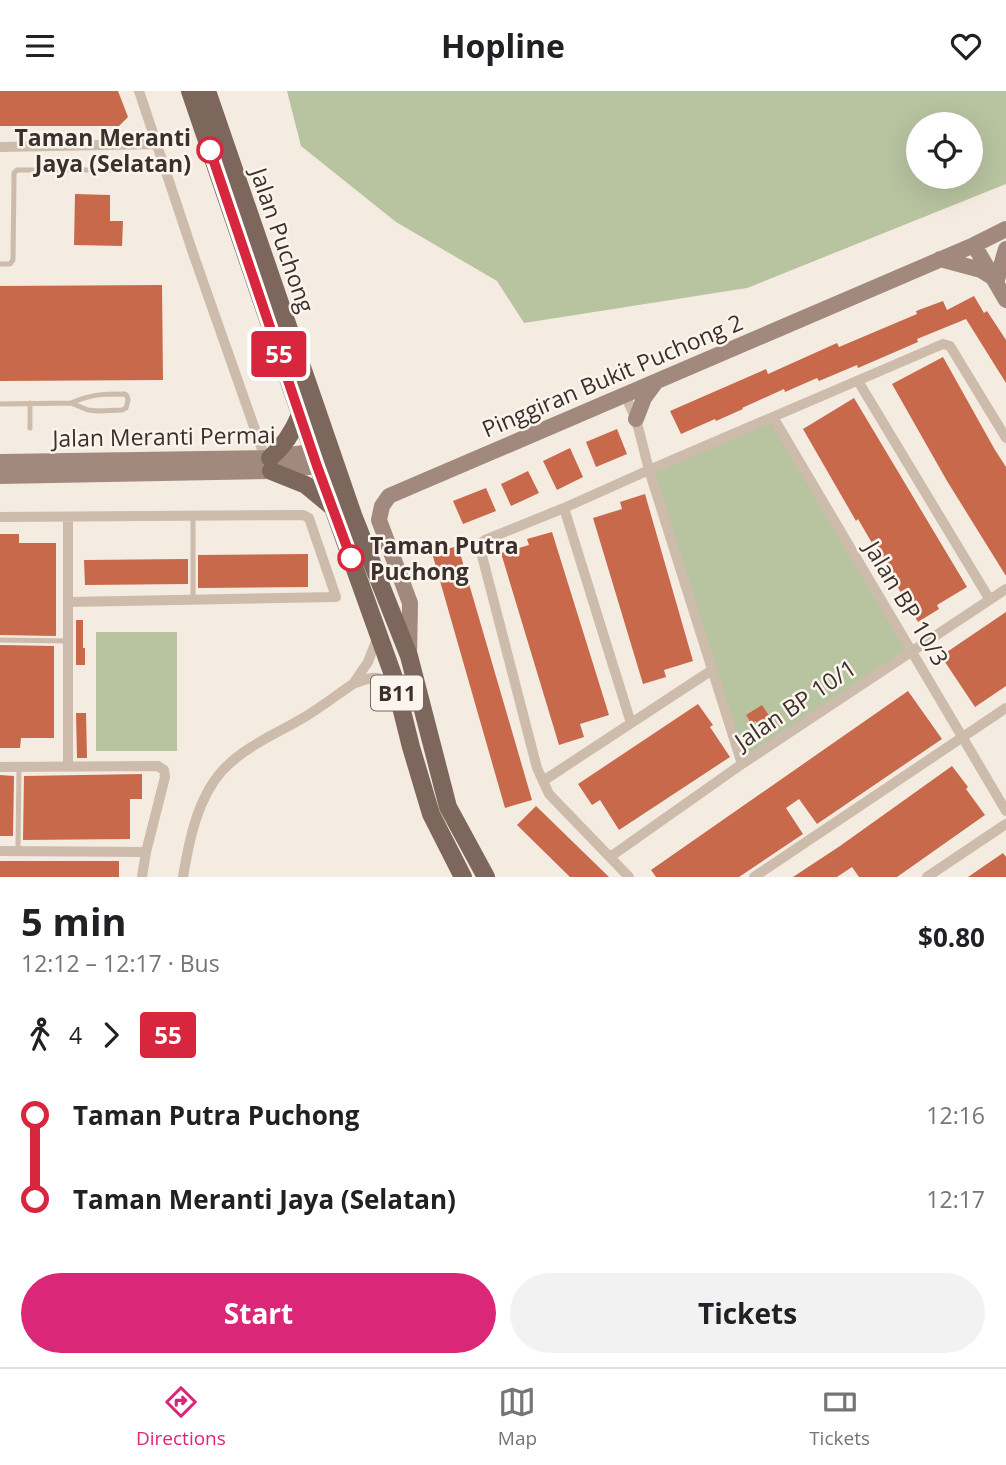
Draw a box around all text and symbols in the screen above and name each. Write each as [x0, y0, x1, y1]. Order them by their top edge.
text: Hopline [441, 24, 565, 67]
icon: menu [21, 27, 59, 65]
icon: heart [947, 27, 985, 65]
map controls [906, 112, 983, 189]
button: locate [906, 112, 983, 189]
place label: Taman Meranti Jaya (Selatan) [14, 121, 191, 179]
marker: Taman Meranti Jaya (Selatan) [197, 137, 223, 163]
street label: Jalan Puchong [243, 161, 323, 317]
street label: Pinggiran Bukit Puchong 2 [477, 305, 747, 445]
line badge: 55 [247, 331, 310, 377]
text: 55 [265, 337, 293, 370]
street label: Jalan Meranti Permai [50, 418, 276, 454]
place label: Taman Putra Puchong [370, 529, 519, 587]
street label: Jalan BP 10/3 [856, 533, 957, 671]
marker: Taman Putra Puchong [338, 545, 364, 571]
street label: Jalan BP 10/1 [726, 652, 862, 758]
road number: B11 [371, 675, 423, 711]
text: 5 min [21, 895, 126, 947]
text: $0.80 [918, 919, 985, 955]
text: 12:12 – 12:17 · Bus [21, 947, 220, 979]
icon: walk [21, 1016, 59, 1054]
icon: forward [92, 1016, 130, 1054]
text: 55 [154, 1018, 182, 1051]
text: 4 [69, 1019, 82, 1051]
text: Taman Putra Puchong [73, 1097, 360, 1133]
text: 12:16 [926, 1099, 985, 1131]
text: Taman Meranti Jaya (Selatan) [73, 1181, 456, 1217]
text: 12:17 [926, 1183, 985, 1215]
button: Start [21, 1273, 496, 1353]
button: Tickets [510, 1273, 985, 1353]
tab: Directions [136, 1383, 226, 1451]
tab: Map [498, 1383, 537, 1451]
tab: Tickets [809, 1383, 870, 1451]

